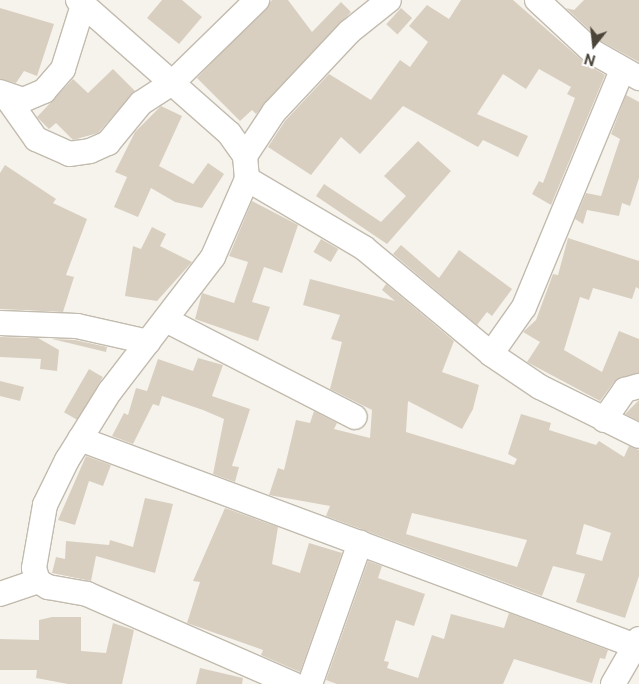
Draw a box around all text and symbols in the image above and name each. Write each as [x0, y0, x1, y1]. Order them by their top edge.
north arrow [569, 20, 619, 70]
text: N [582, 50, 597, 69]

